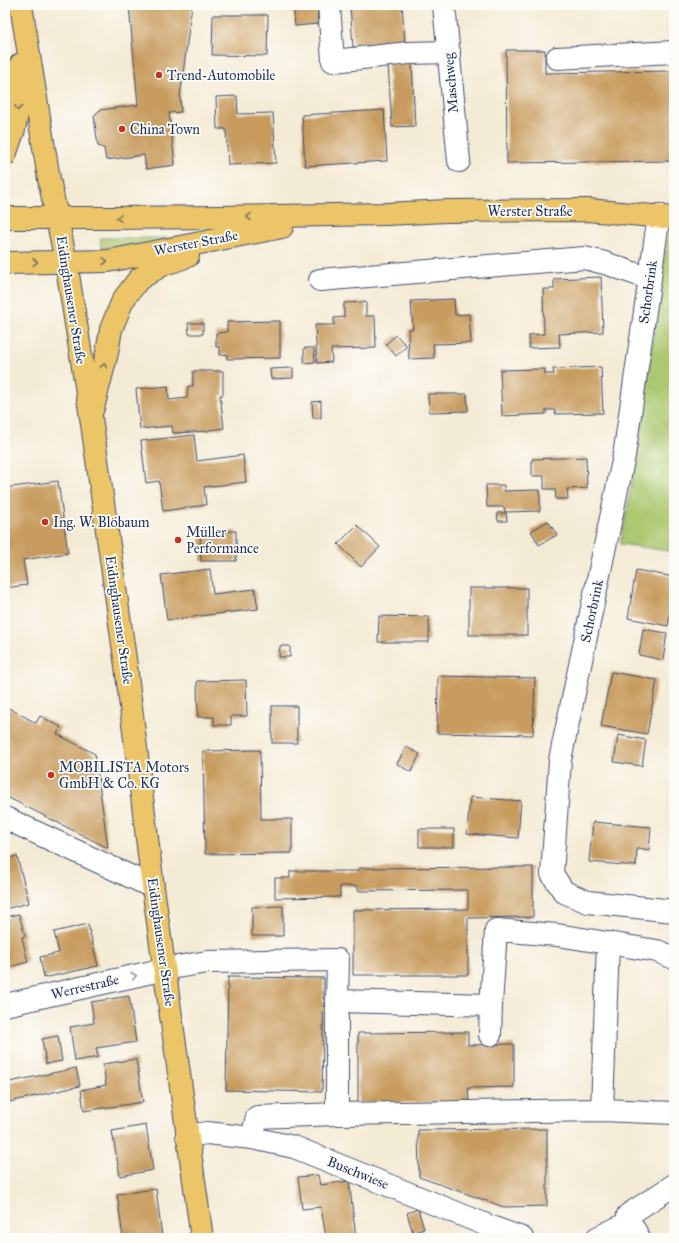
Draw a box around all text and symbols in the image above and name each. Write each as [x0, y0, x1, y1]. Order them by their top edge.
street label: Maschweg [440, 52, 462, 114]
place label: Trend-Automobile [167, 67, 276, 84]
marker: Trend-Automobile [154, 70, 164, 80]
one-way arrow [14, 105, 23, 111]
place label: China Town [130, 121, 200, 138]
marker: China Town [117, 124, 127, 134]
street label: Werster Straße [487, 203, 573, 220]
one-way arrow [246, 213, 252, 221]
one-way arrow [116, 214, 122, 222]
street label: Werster Straße [153, 226, 240, 259]
street label: Eidinghausener Straße [52, 235, 90, 366]
one-way arrow [102, 256, 108, 265]
one-way arrow [32, 258, 38, 266]
street label: Schorbrink [635, 259, 661, 325]
one-way arrow [99, 363, 108, 370]
place label: Ing. W. Blöbaum [53, 514, 150, 531]
marker: Ing. W. Blöbaum [40, 517, 50, 527]
place label: Müller Performance [186, 524, 259, 557]
marker: Müller Performance [173, 535, 183, 545]
street label: Eidinghausener Straße [102, 555, 136, 686]
street label: Schorbrink [577, 577, 607, 644]
place label: MOBILISTA Motors GmbH & Co. KG [59, 759, 189, 792]
marker: MOBILISTA Motors GmbH & Co. KG [46, 770, 56, 780]
street label: Eidinghausener Straße [144, 877, 178, 1008]
street label: Werrestraße [49, 971, 121, 1003]
one-way arrow [131, 973, 137, 981]
street label: Buschwiese [325, 1153, 392, 1193]

